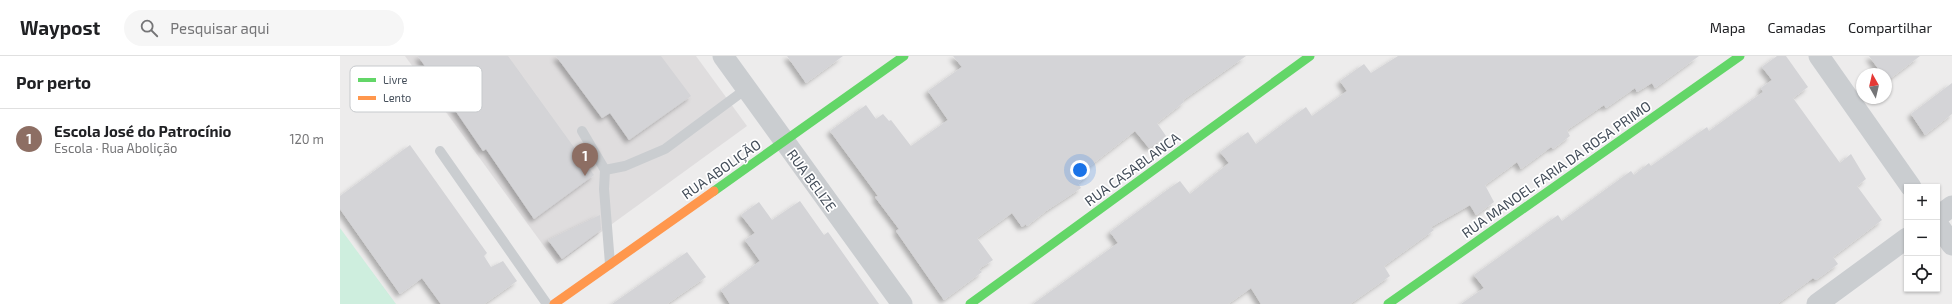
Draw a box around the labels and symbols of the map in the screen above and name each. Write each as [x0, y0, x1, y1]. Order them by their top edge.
legend [350, 66, 482, 112]
north arrow [1856, 68, 1892, 104]
text: Livre [383, 73, 407, 86]
text: Lento [383, 91, 411, 104]
street label: RUA MANOEL FARIA DA ROSA PRIMO [1458, 97, 1654, 241]
street label: RUA CASABLANCA [1081, 129, 1183, 209]
street label: RUA ABOLIÇÃO [678, 135, 764, 203]
pin: 1 [572, 143, 598, 176]
street label: RUA BELIZE [784, 146, 840, 214]
your location [1070, 160, 1090, 180]

